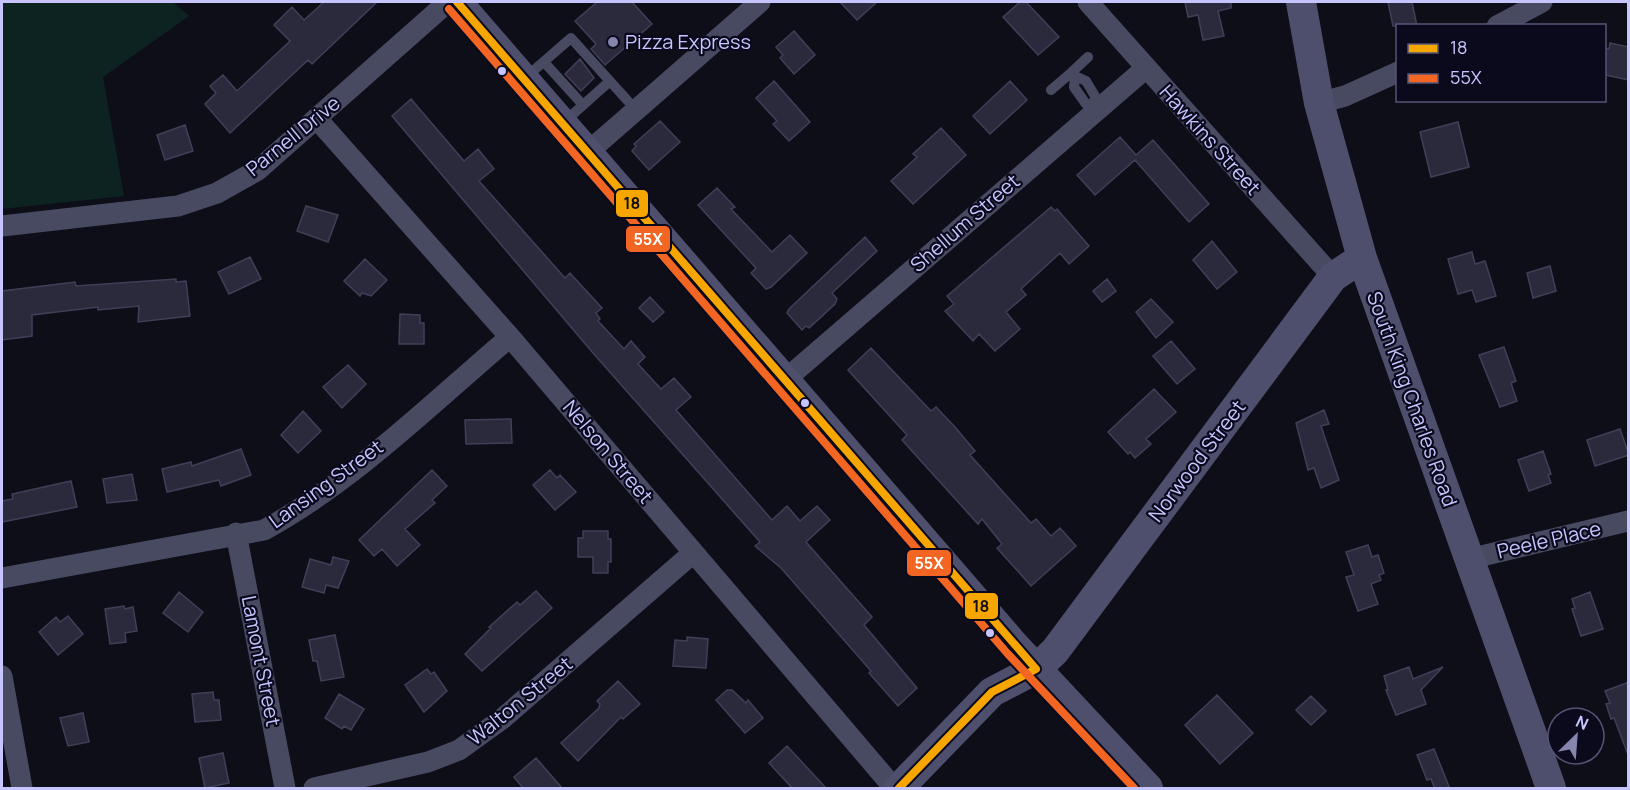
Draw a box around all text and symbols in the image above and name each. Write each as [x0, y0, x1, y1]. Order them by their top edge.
legend [1396, 24, 1606, 102]
place label: Pizza Express [625, 28, 751, 55]
marker: Pizza Express [606, 35, 620, 49]
text: 18 [1450, 35, 1467, 59]
unlabelled marker [496, 65, 508, 77]
text: 55X [1450, 65, 1482, 89]
street label: Hawkins Street [1154, 79, 1267, 201]
street label: Parnell Drive [240, 89, 345, 182]
street label: Shellum Street [904, 168, 1025, 278]
line badge: 18 [615, 189, 649, 218]
text: 18 [624, 192, 640, 214]
line badge: 55X [625, 225, 671, 253]
text: 55X [633, 228, 663, 250]
street label: South King Charles Road [1361, 288, 1464, 510]
street label: Nelson Street [557, 394, 660, 509]
street label: Norwood Street [1142, 394, 1251, 527]
unlabelled marker [799, 397, 811, 409]
street label: Lansing Street [263, 433, 388, 534]
street label: Peele Place [1494, 514, 1604, 565]
line badge: 55X [906, 549, 952, 577]
text: 55X [914, 552, 944, 574]
line badge: 18 [964, 592, 999, 620]
street label: Lamont Street [236, 593, 287, 729]
text: 18 [973, 595, 989, 617]
unlabelled marker [984, 627, 996, 639]
street label: Walton Street [462, 650, 578, 751]
north arrow [1546, 706, 1606, 766]
text: N [1572, 710, 1592, 735]

